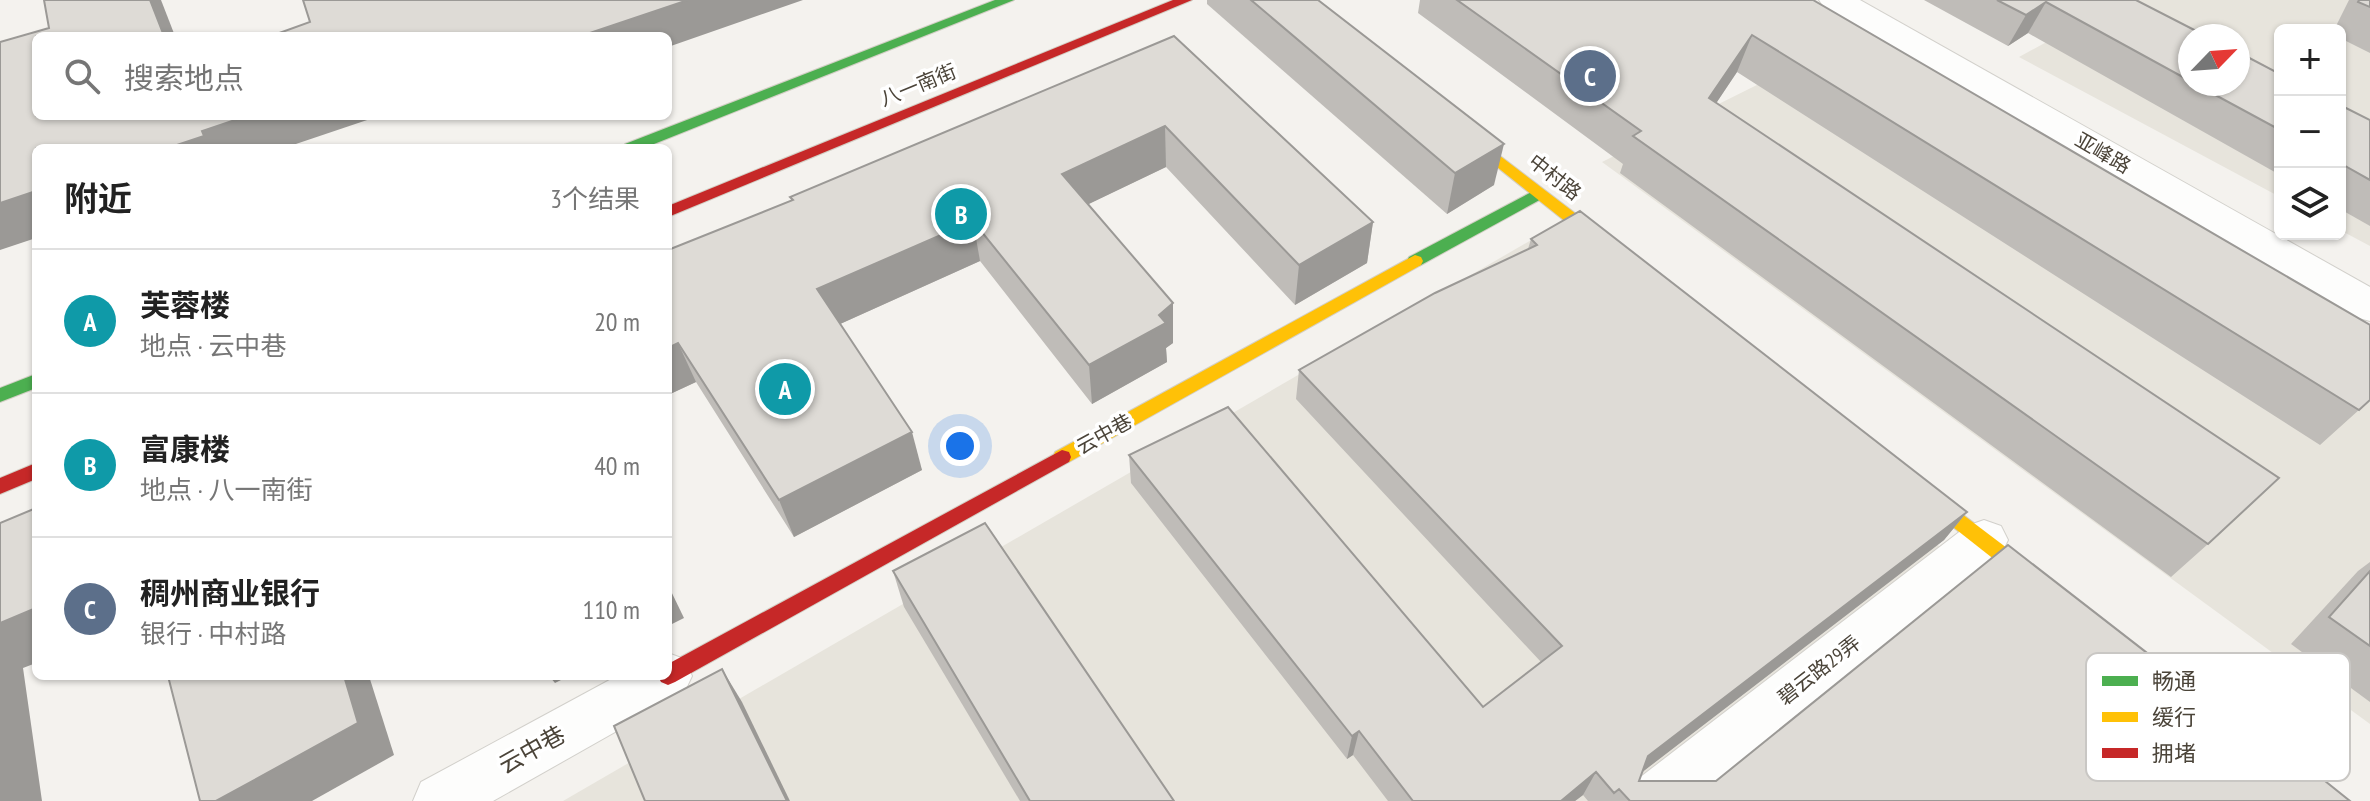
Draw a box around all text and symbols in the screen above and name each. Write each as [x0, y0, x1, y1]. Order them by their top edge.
north arrow [2178, 24, 2250, 96]
map controls [2274, 24, 2346, 240]
button: + [2274, 24, 2346, 96]
search box [32, 32, 672, 120]
pin: C [1564, 46, 1616, 106]
icon: search [60, 54, 104, 98]
text: 搜索地点 [124, 58, 244, 97]
street label: 八一南街 [876, 58, 960, 112]
button: − [2274, 96, 2346, 168]
street label: 亚峰路 [2071, 127, 2135, 179]
street label: 中村路 [1523, 148, 1587, 206]
button: layers [2274, 168, 2346, 240]
text: 附近 [64, 176, 132, 220]
text: 3个结果 [550, 182, 640, 215]
pin: B [935, 184, 987, 244]
text: 芙蓉楼 [140, 285, 230, 324]
text: A [83, 305, 97, 338]
text: 20 m [594, 305, 640, 338]
text: 地点 · 云中巷 [140, 329, 287, 362]
pin: A [759, 359, 811, 419]
street label: 云中巷 [1071, 408, 1137, 460]
your location [940, 426, 980, 466]
text: 富康楼 [140, 429, 230, 468]
text: B [84, 449, 96, 482]
text: 40 m [594, 449, 640, 482]
text: 地点 · 八一南街 [140, 473, 313, 506]
text: 稠州商业银行 [140, 573, 320, 612]
text: C [84, 593, 96, 626]
text: 110 m [582, 593, 640, 626]
text: 银行 · 中村路 [140, 617, 287, 650]
street label: 碧云路29弄 [1772, 630, 1866, 710]
legend [2086, 653, 2350, 781]
text: 畅通 [2152, 667, 2196, 695]
text: 缓行 [2152, 703, 2196, 731]
street label: 云中巷 [493, 719, 571, 781]
text: 拥堵 [2152, 739, 2196, 767]

